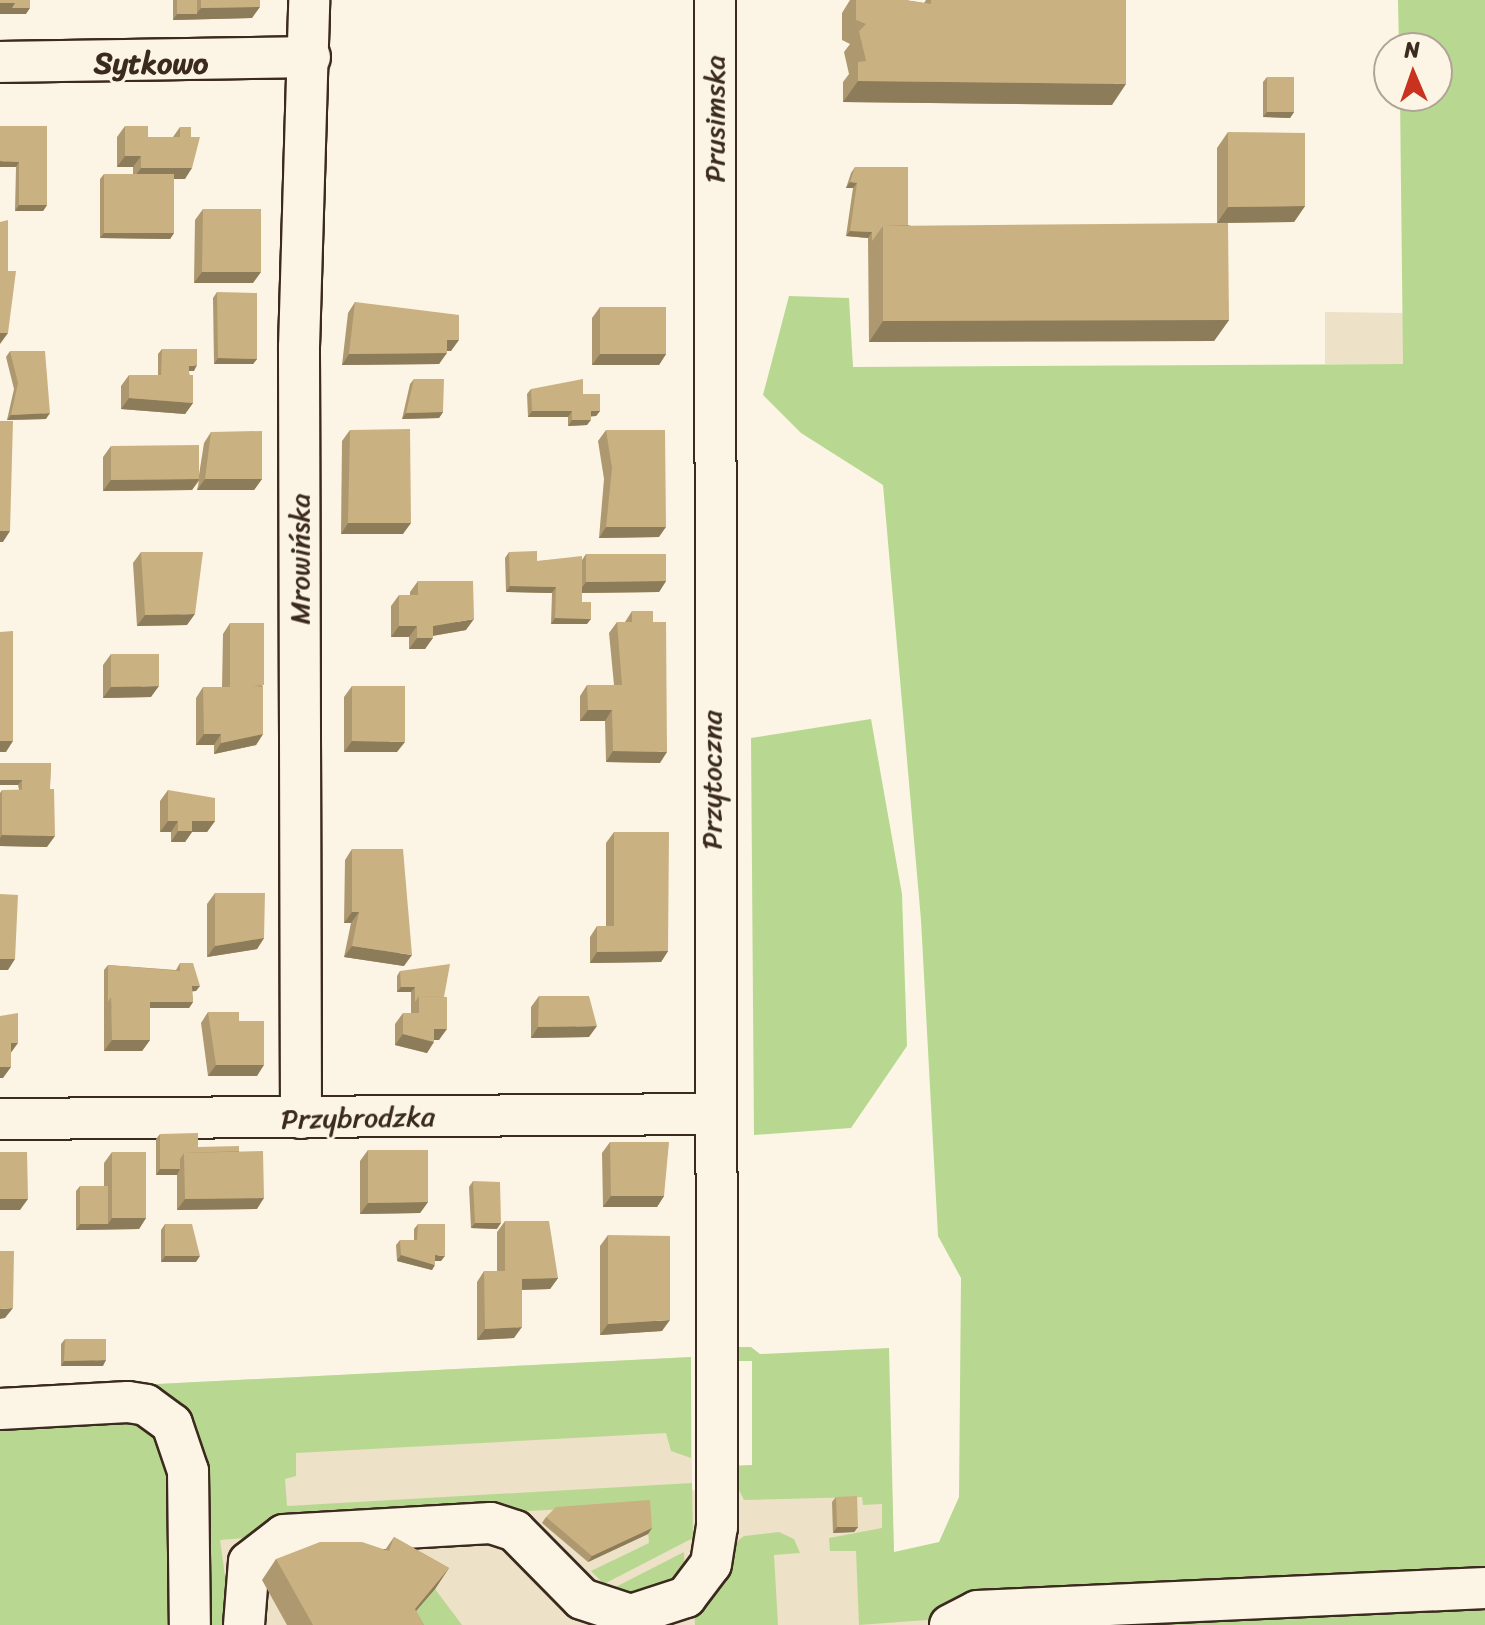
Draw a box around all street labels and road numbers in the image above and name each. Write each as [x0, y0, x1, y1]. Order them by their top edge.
street label: Prusimska [698, 55, 732, 183]
street label: Mrowińska [283, 493, 317, 625]
street label: Przytoczna [695, 711, 729, 849]
street label: Przybrodzka [281, 1100, 435, 1136]

